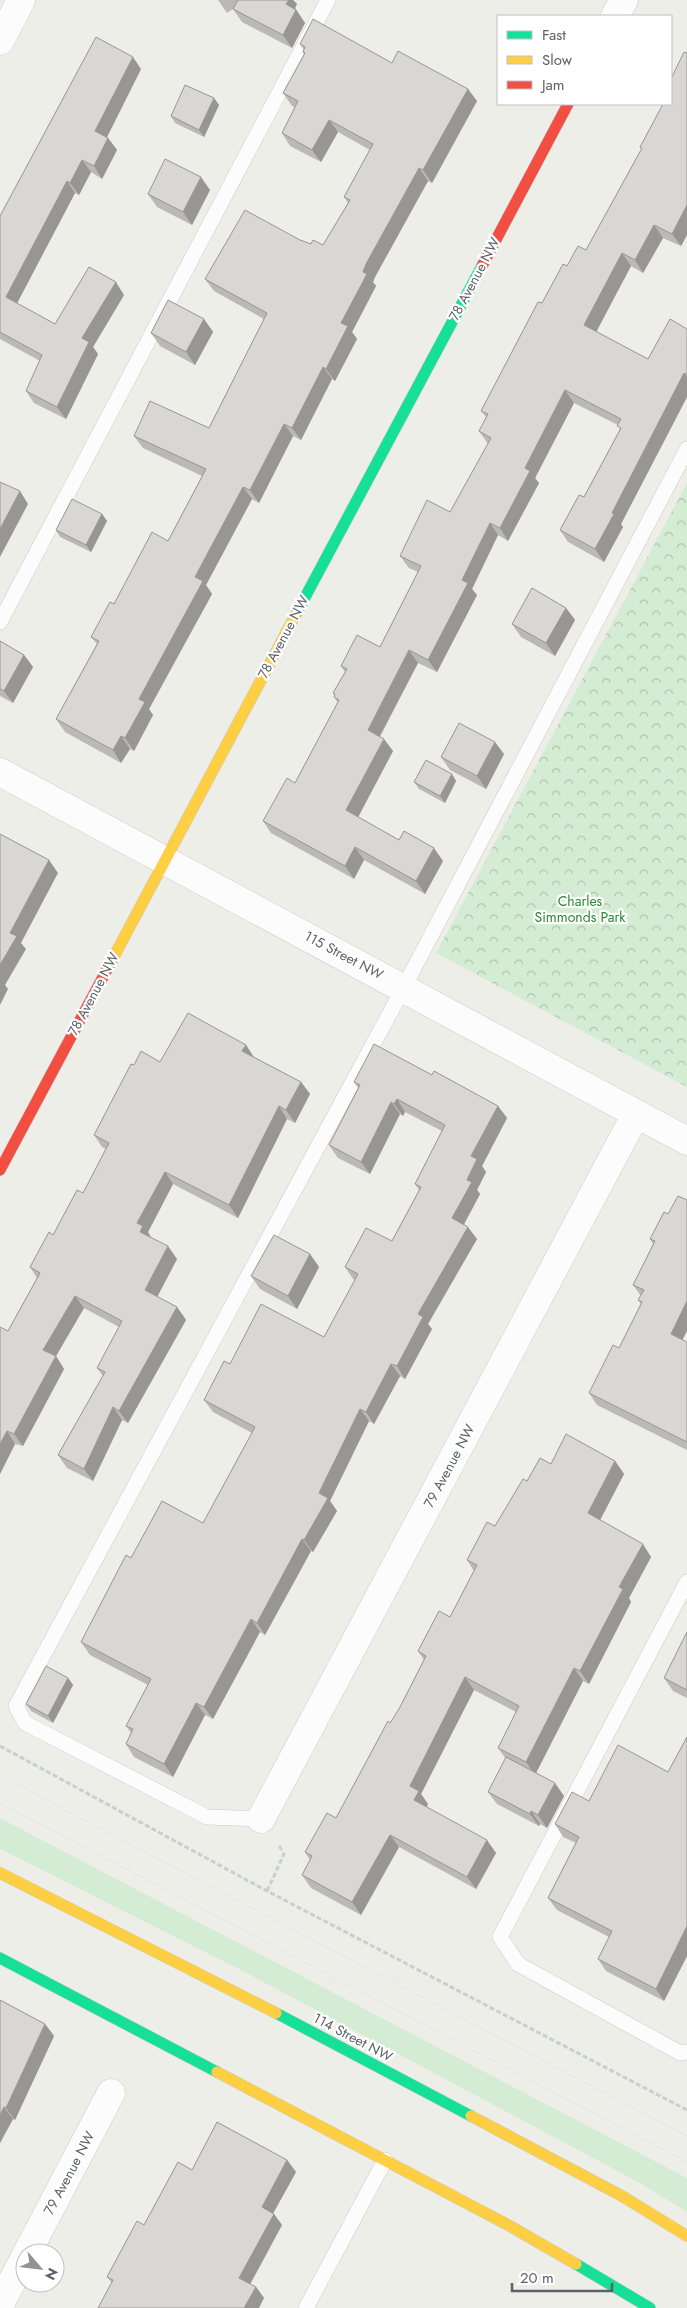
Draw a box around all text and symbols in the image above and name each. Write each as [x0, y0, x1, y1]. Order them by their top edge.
legend [497, 15, 672, 105]
text: Fast [542, 24, 566, 46]
text: Slow [542, 49, 573, 71]
text: Jam [540, 74, 565, 96]
street label: 78 Avenue NW [444, 234, 504, 324]
street label: 78 Avenue NW [253, 592, 313, 682]
park label: Charles Simmonds Park [535, 891, 626, 927]
street label: 115 Street NW [301, 926, 387, 984]
street label: 78 Avenue NW [63, 949, 123, 1039]
street label: 79 Avenue NW [419, 1421, 480, 1511]
street label: 114 Street NW [310, 2008, 396, 2066]
street label: 79 Avenue NW [39, 2128, 100, 2218]
north arrow [15, 2243, 65, 2293]
scale bar [512, 2260, 612, 2292]
text: N [40, 2264, 63, 2284]
text: 20 m [520, 2267, 554, 2289]

